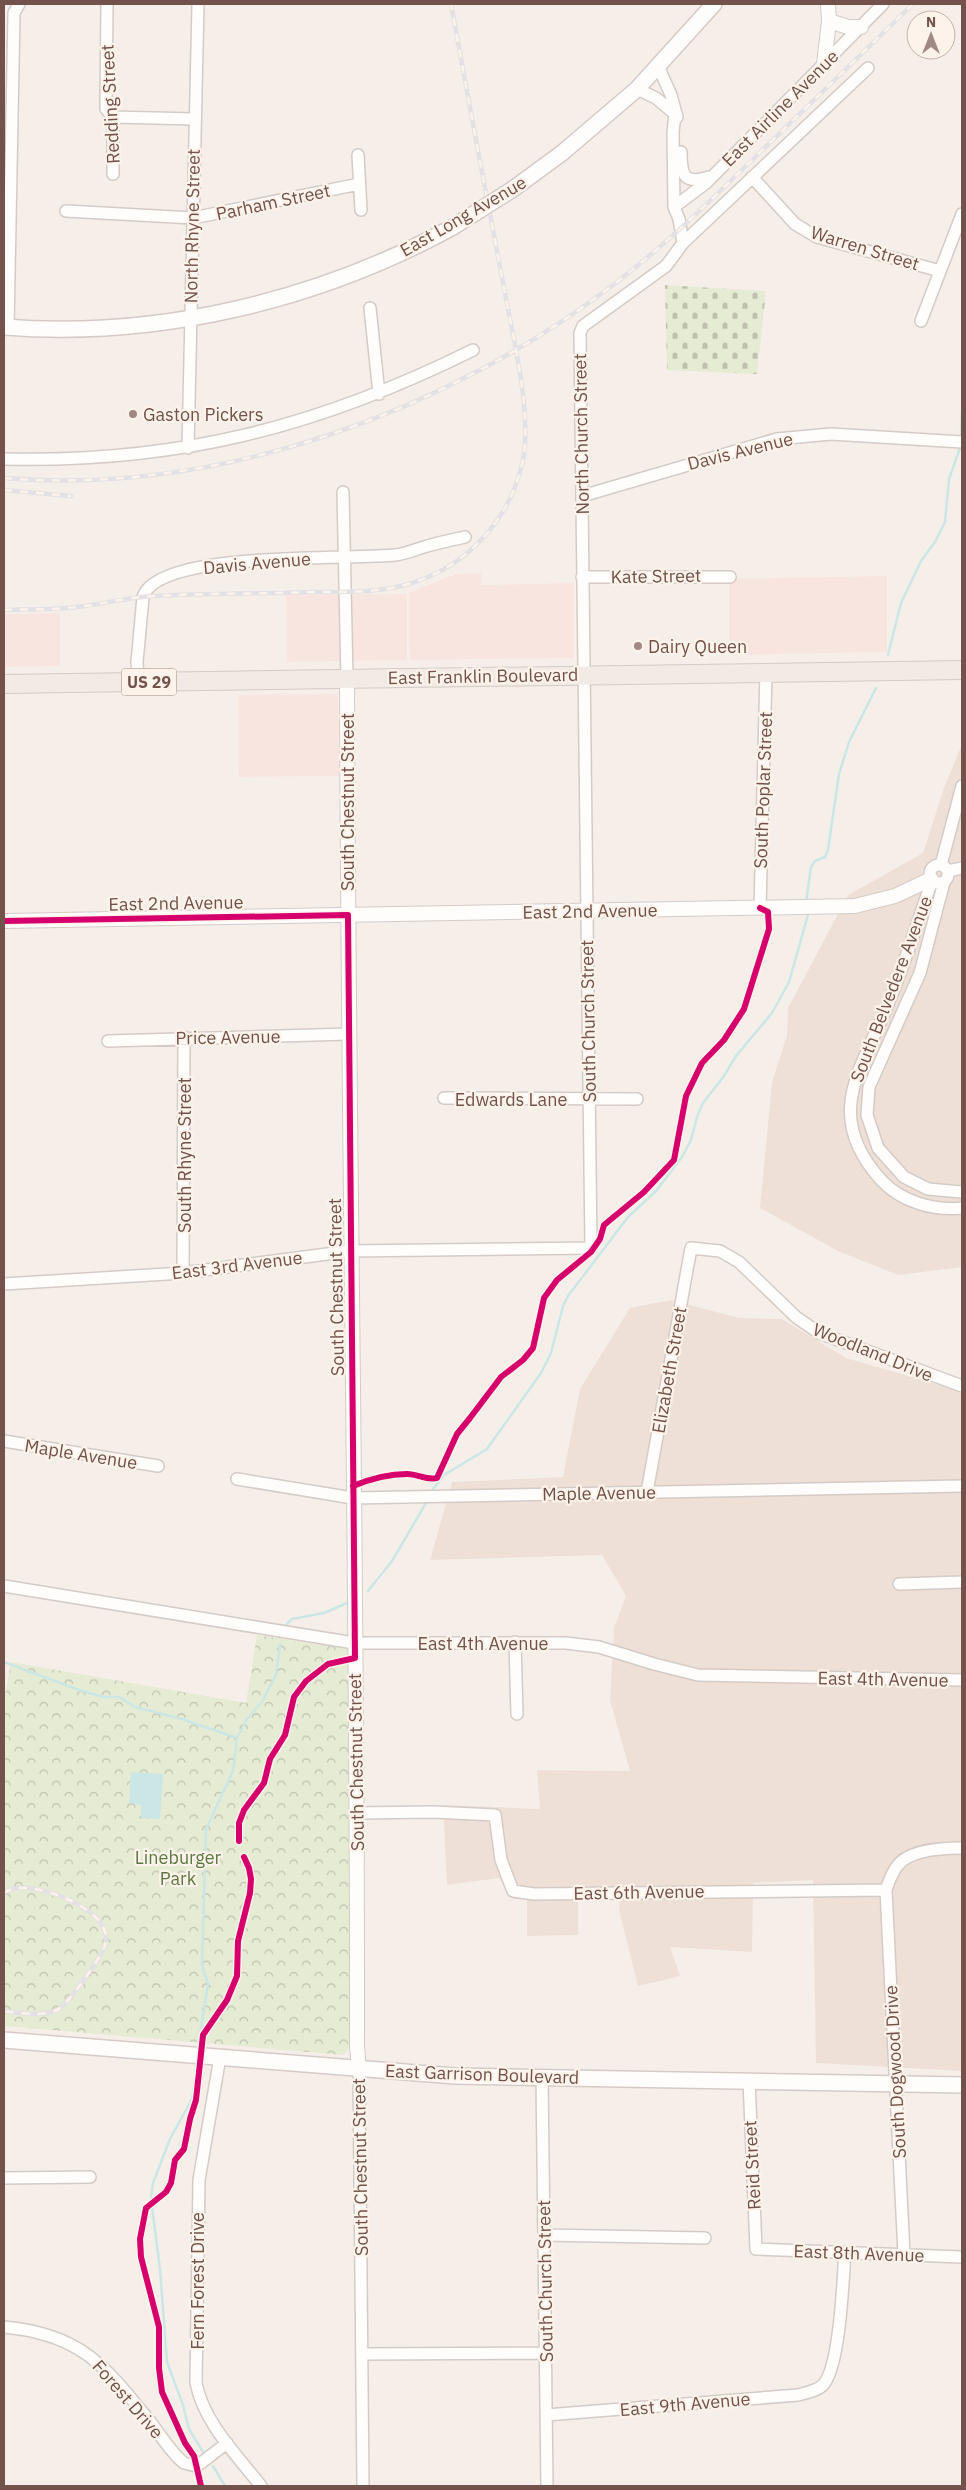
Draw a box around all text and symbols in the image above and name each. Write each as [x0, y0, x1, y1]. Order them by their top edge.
north arrow [906, 10, 956, 60]
text: N [926, 13, 936, 31]
street label: Redding Street [95, 44, 125, 164]
street label: East Airline Avenue [717, 45, 843, 171]
street label: North Rhyne Street [179, 149, 205, 303]
street label: East Long Avenue [396, 170, 530, 262]
street label: Parham Street [214, 179, 332, 225]
street label: Warren Street [808, 221, 922, 275]
street label: North Church Street [568, 353, 594, 515]
place label: Gaston Pickers [143, 403, 263, 426]
marker: Gaston Pickers [127, 408, 139, 420]
street label: Davis Avenue [685, 427, 795, 475]
street label: Davis Avenue [202, 547, 312, 579]
street label: Kate Street [611, 564, 701, 588]
place label: Dairy Queen [648, 635, 747, 658]
marker: Dairy Queen [632, 640, 644, 652]
street label: East Franklin Boulevard [387, 663, 579, 689]
road number: US 29 [122, 669, 176, 696]
street label: South Poplar Street [749, 711, 777, 869]
street label: South Chestnut Street [336, 713, 359, 891]
street label: East 2nd Avenue [108, 890, 244, 916]
street label: South Belvedere Avenue [845, 893, 937, 1085]
street label: East 2nd Avenue [522, 898, 658, 924]
street label: South Church Street [575, 940, 601, 1102]
street label: Price Avenue [175, 1025, 281, 1049]
street label: South Rhyne Street [173, 1077, 196, 1233]
street label: Edwards Lane [455, 1088, 567, 1111]
street label: South Chestnut Street [323, 1198, 349, 1376]
street label: East 3rd Avenue [170, 1246, 304, 1284]
street label: Elizabeth Street [647, 1305, 691, 1435]
street label: Woodland Drive [810, 1317, 937, 1387]
street label: Maple Avenue [23, 1434, 139, 1474]
street label: Maple Avenue [542, 1481, 656, 1505]
street label: East 4th Avenue [417, 1632, 549, 1655]
street label: East 4th Avenue [817, 1666, 949, 1692]
street label: South Chestnut Street [343, 1673, 369, 1851]
park label: Lineburger Park [135, 1846, 222, 1890]
street label: East 6th Avenue [573, 1879, 705, 1905]
street label: South Dogwood Drive [879, 1985, 911, 2159]
street label: East Garrison Boulevard [384, 2059, 580, 2089]
street label: South Chestnut Street [347, 2078, 373, 2256]
street label: Reid Street [738, 2120, 766, 2210]
street label: South Church Street [532, 2200, 558, 2362]
street label: Fern Forest Drive [186, 2212, 209, 2350]
street label: East 8th Avenue [793, 2239, 925, 2267]
street label: Forest Drive [87, 2355, 169, 2443]
street label: East 9th Avenue [619, 2387, 751, 2421]

